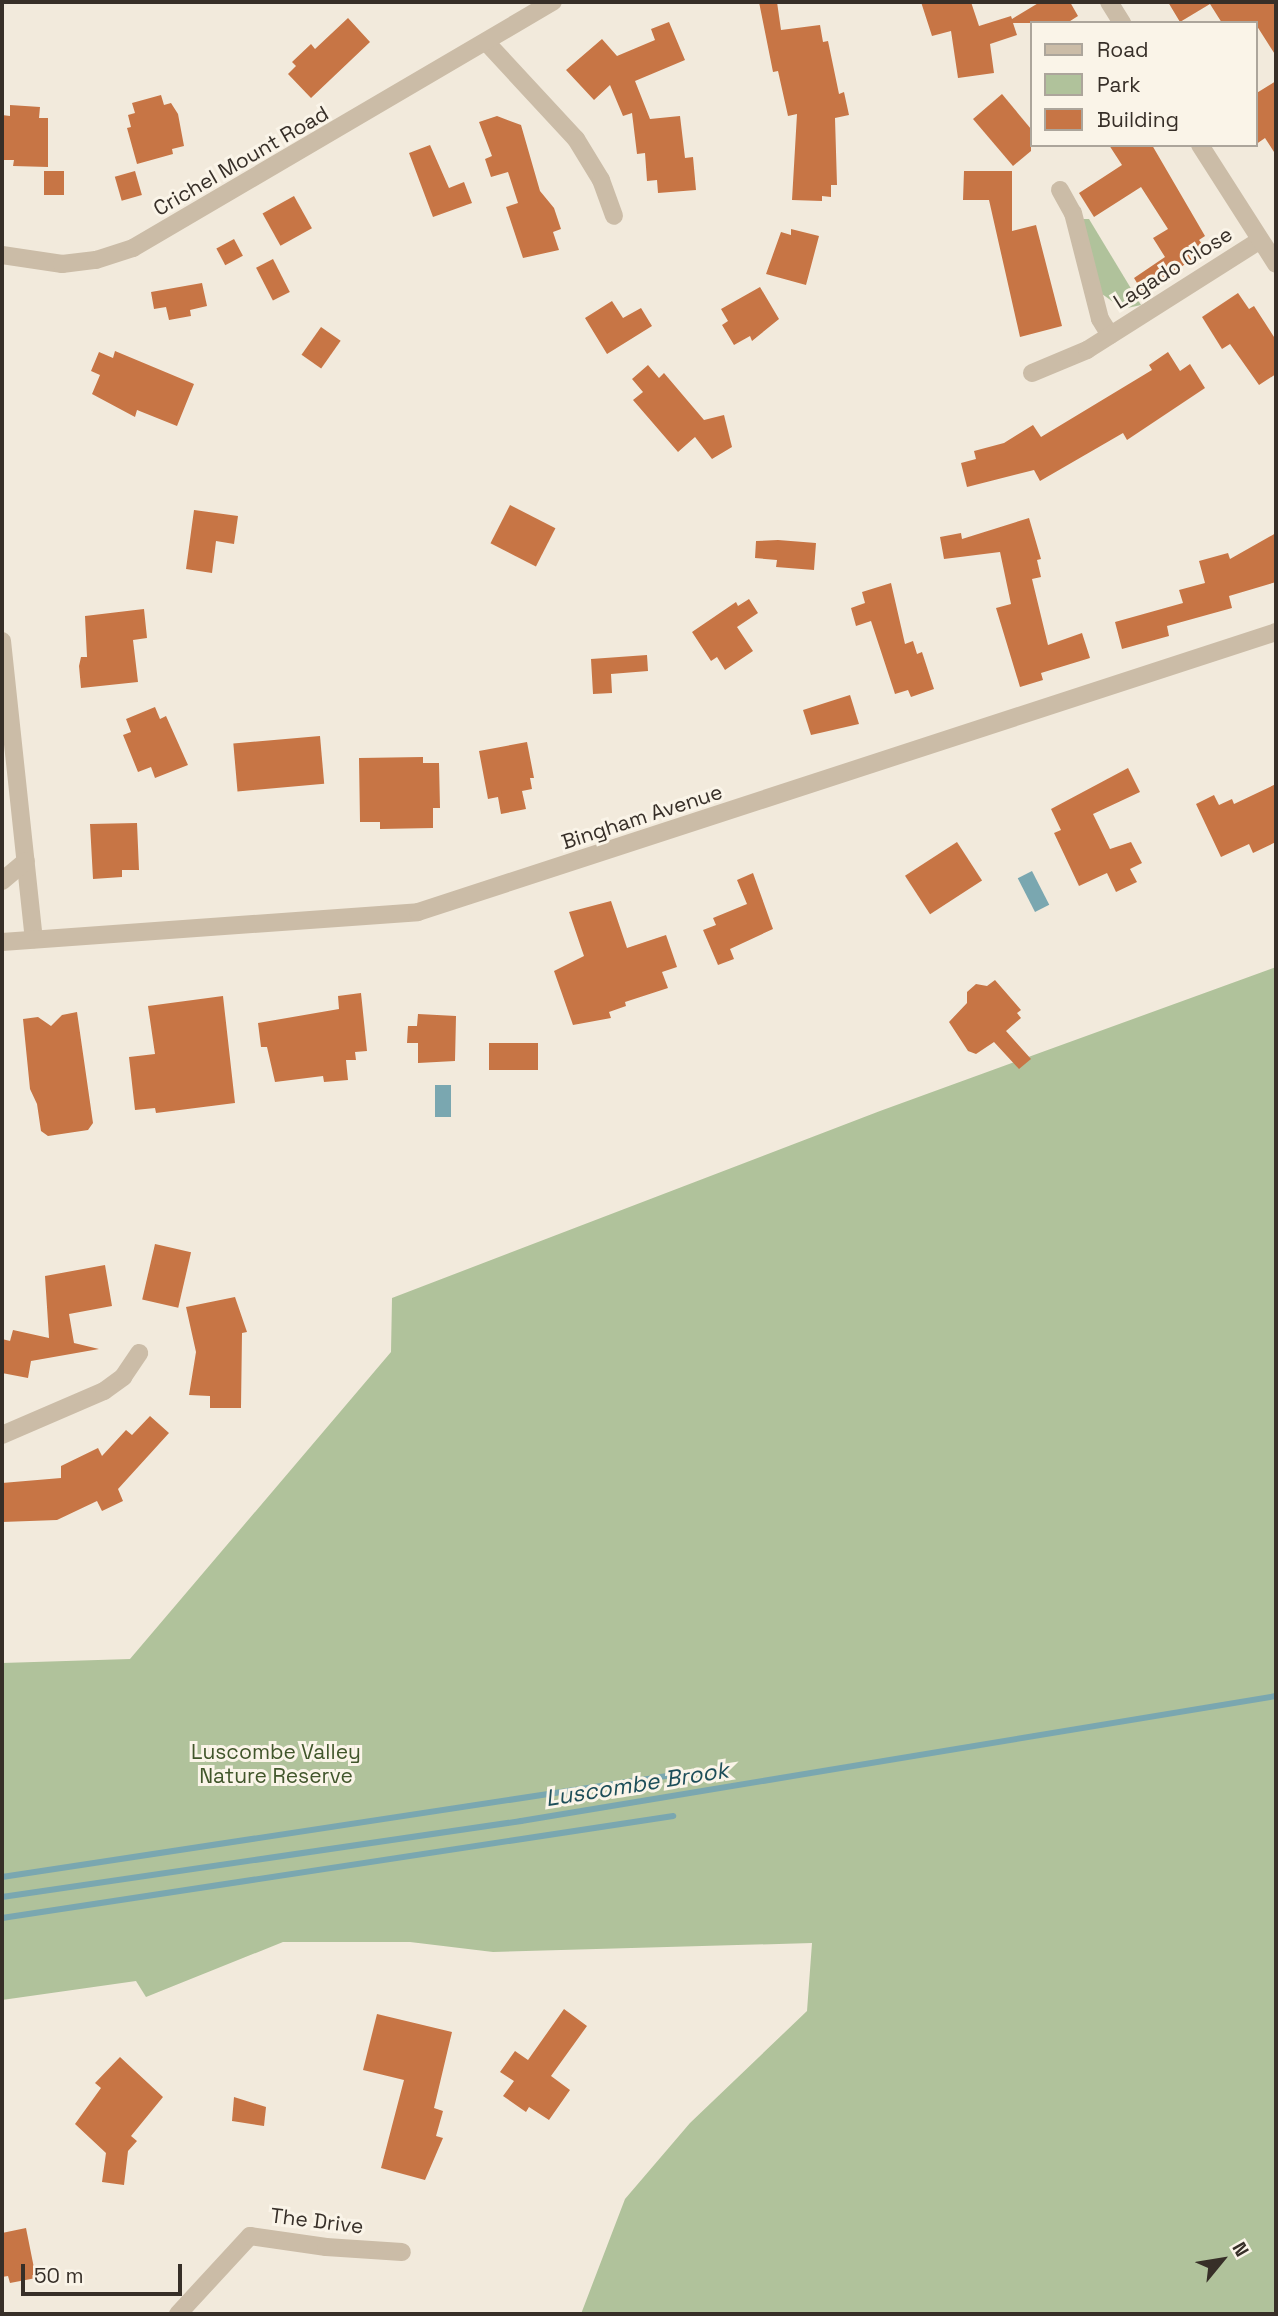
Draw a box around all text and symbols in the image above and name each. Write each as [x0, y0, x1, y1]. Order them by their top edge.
legend [1030, 21, 1257, 147]
text: Road [1097, 36, 1149, 63]
text: Park [1097, 71, 1141, 98]
street label: Crichel Mount Road [149, 101, 333, 221]
text: Building [1097, 106, 1179, 133]
street label: Lagado Close [1109, 221, 1237, 315]
street label: Bingham Avenue [558, 779, 726, 855]
park label: Luscombe Valley Nature Reserve [191, 1739, 361, 1789]
water label: Luscombe Brook [543, 1756, 731, 1812]
street label: The Drive [269, 2203, 365, 2239]
north arrow [1187, 2225, 1257, 2295]
text: N [1227, 2237, 1255, 2261]
scale bar [24, 2250, 186, 2294]
text: 50 m [34, 2262, 84, 2289]

